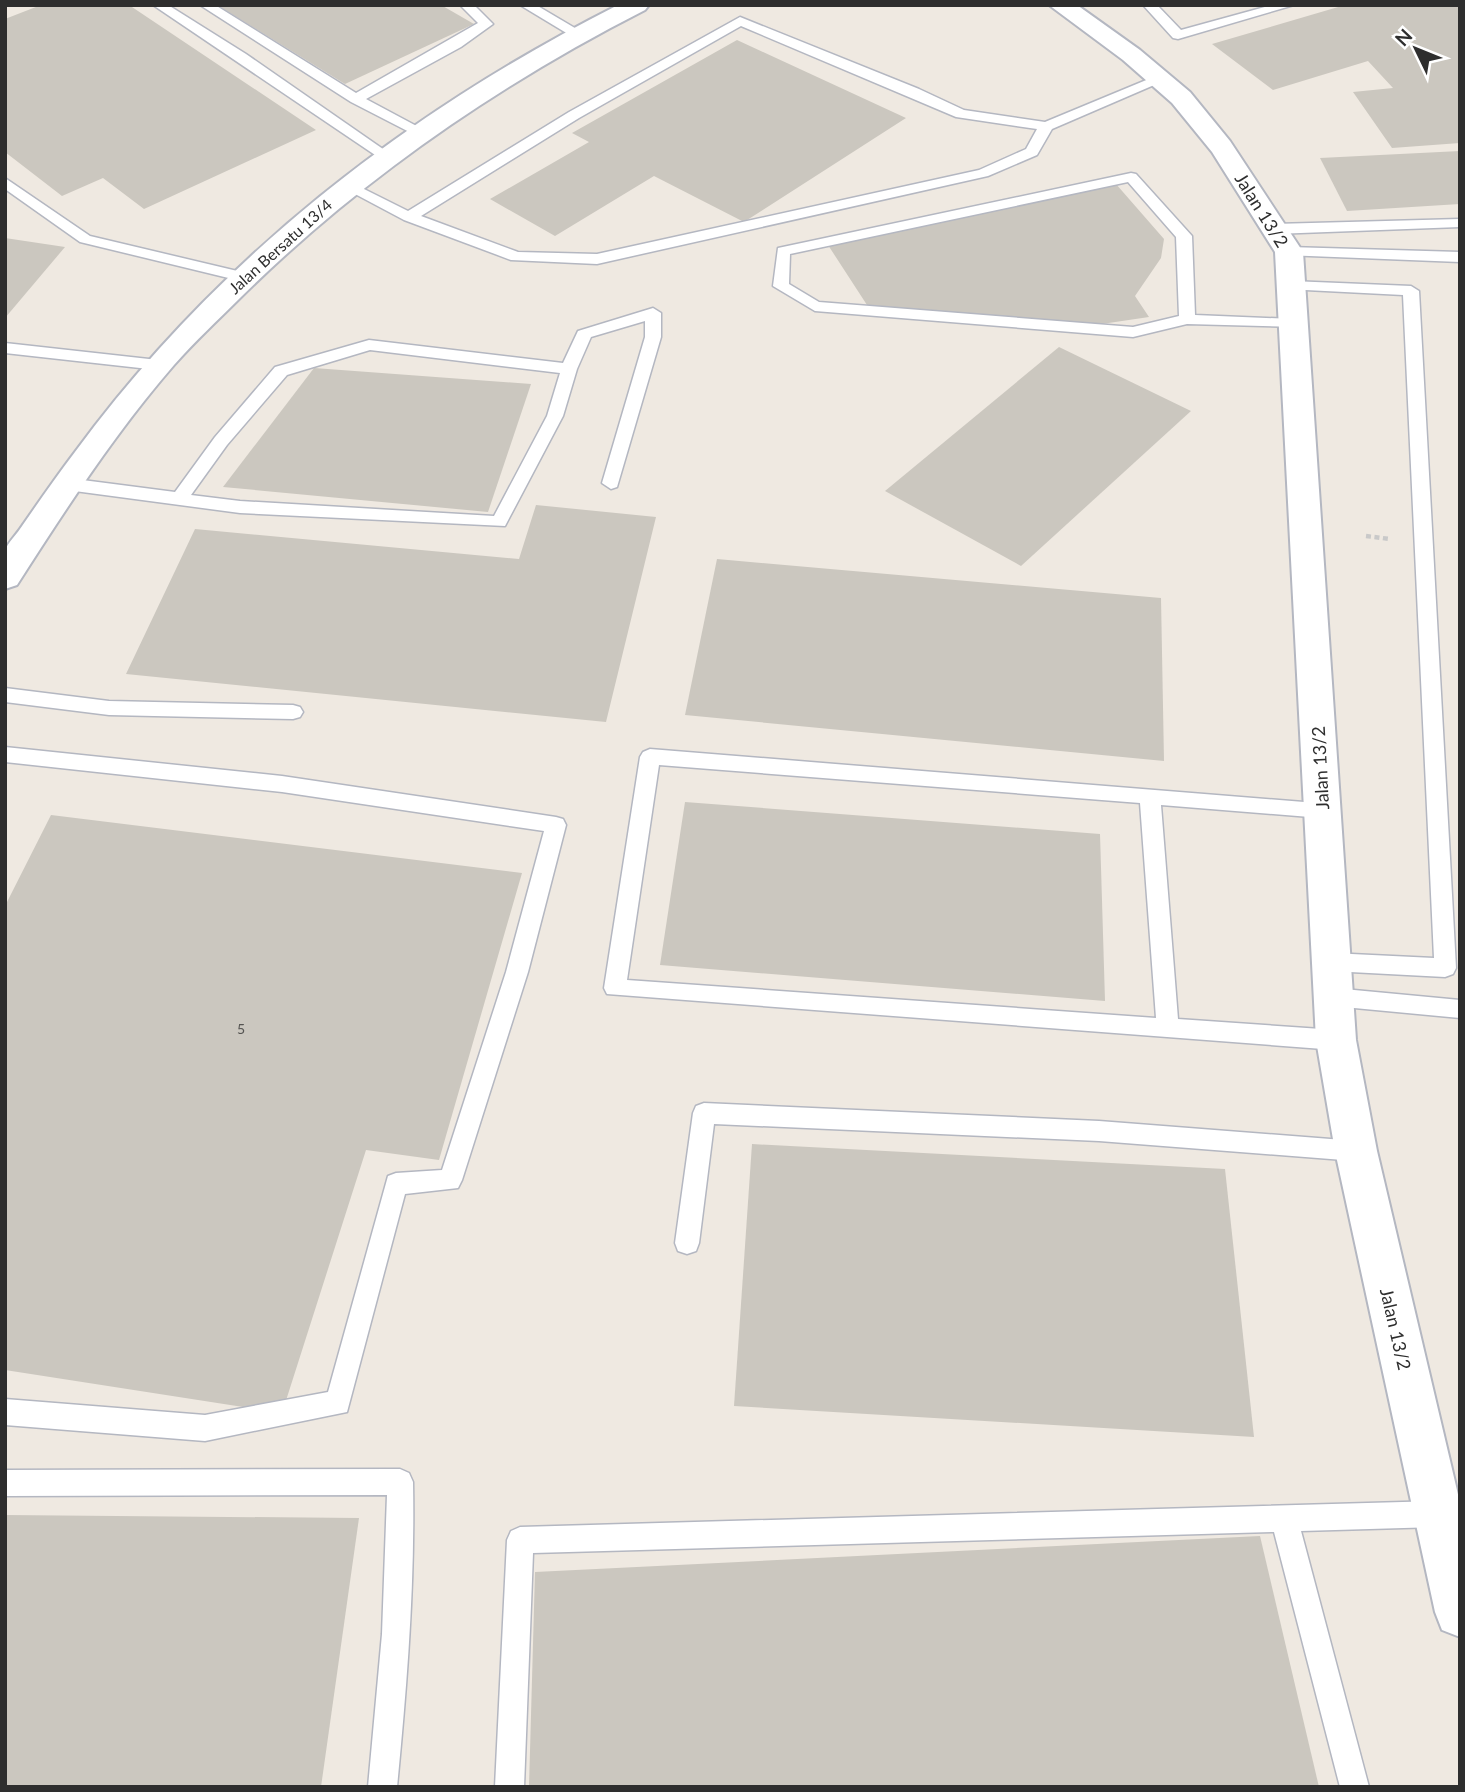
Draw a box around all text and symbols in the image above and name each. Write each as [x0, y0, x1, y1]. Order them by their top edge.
north arrow [1381, 14, 1451, 84]
text: N [1390, 24, 1417, 50]
street label: Jalan 13/2 [1231, 169, 1293, 251]
street label: Jalan Bersatu 13/4 [225, 195, 335, 297]
street label: Jalan 13/2 [1307, 726, 1333, 810]
house number: 5 [237, 1020, 245, 1037]
street label: Jalan 13/2 [1376, 1286, 1416, 1372]

